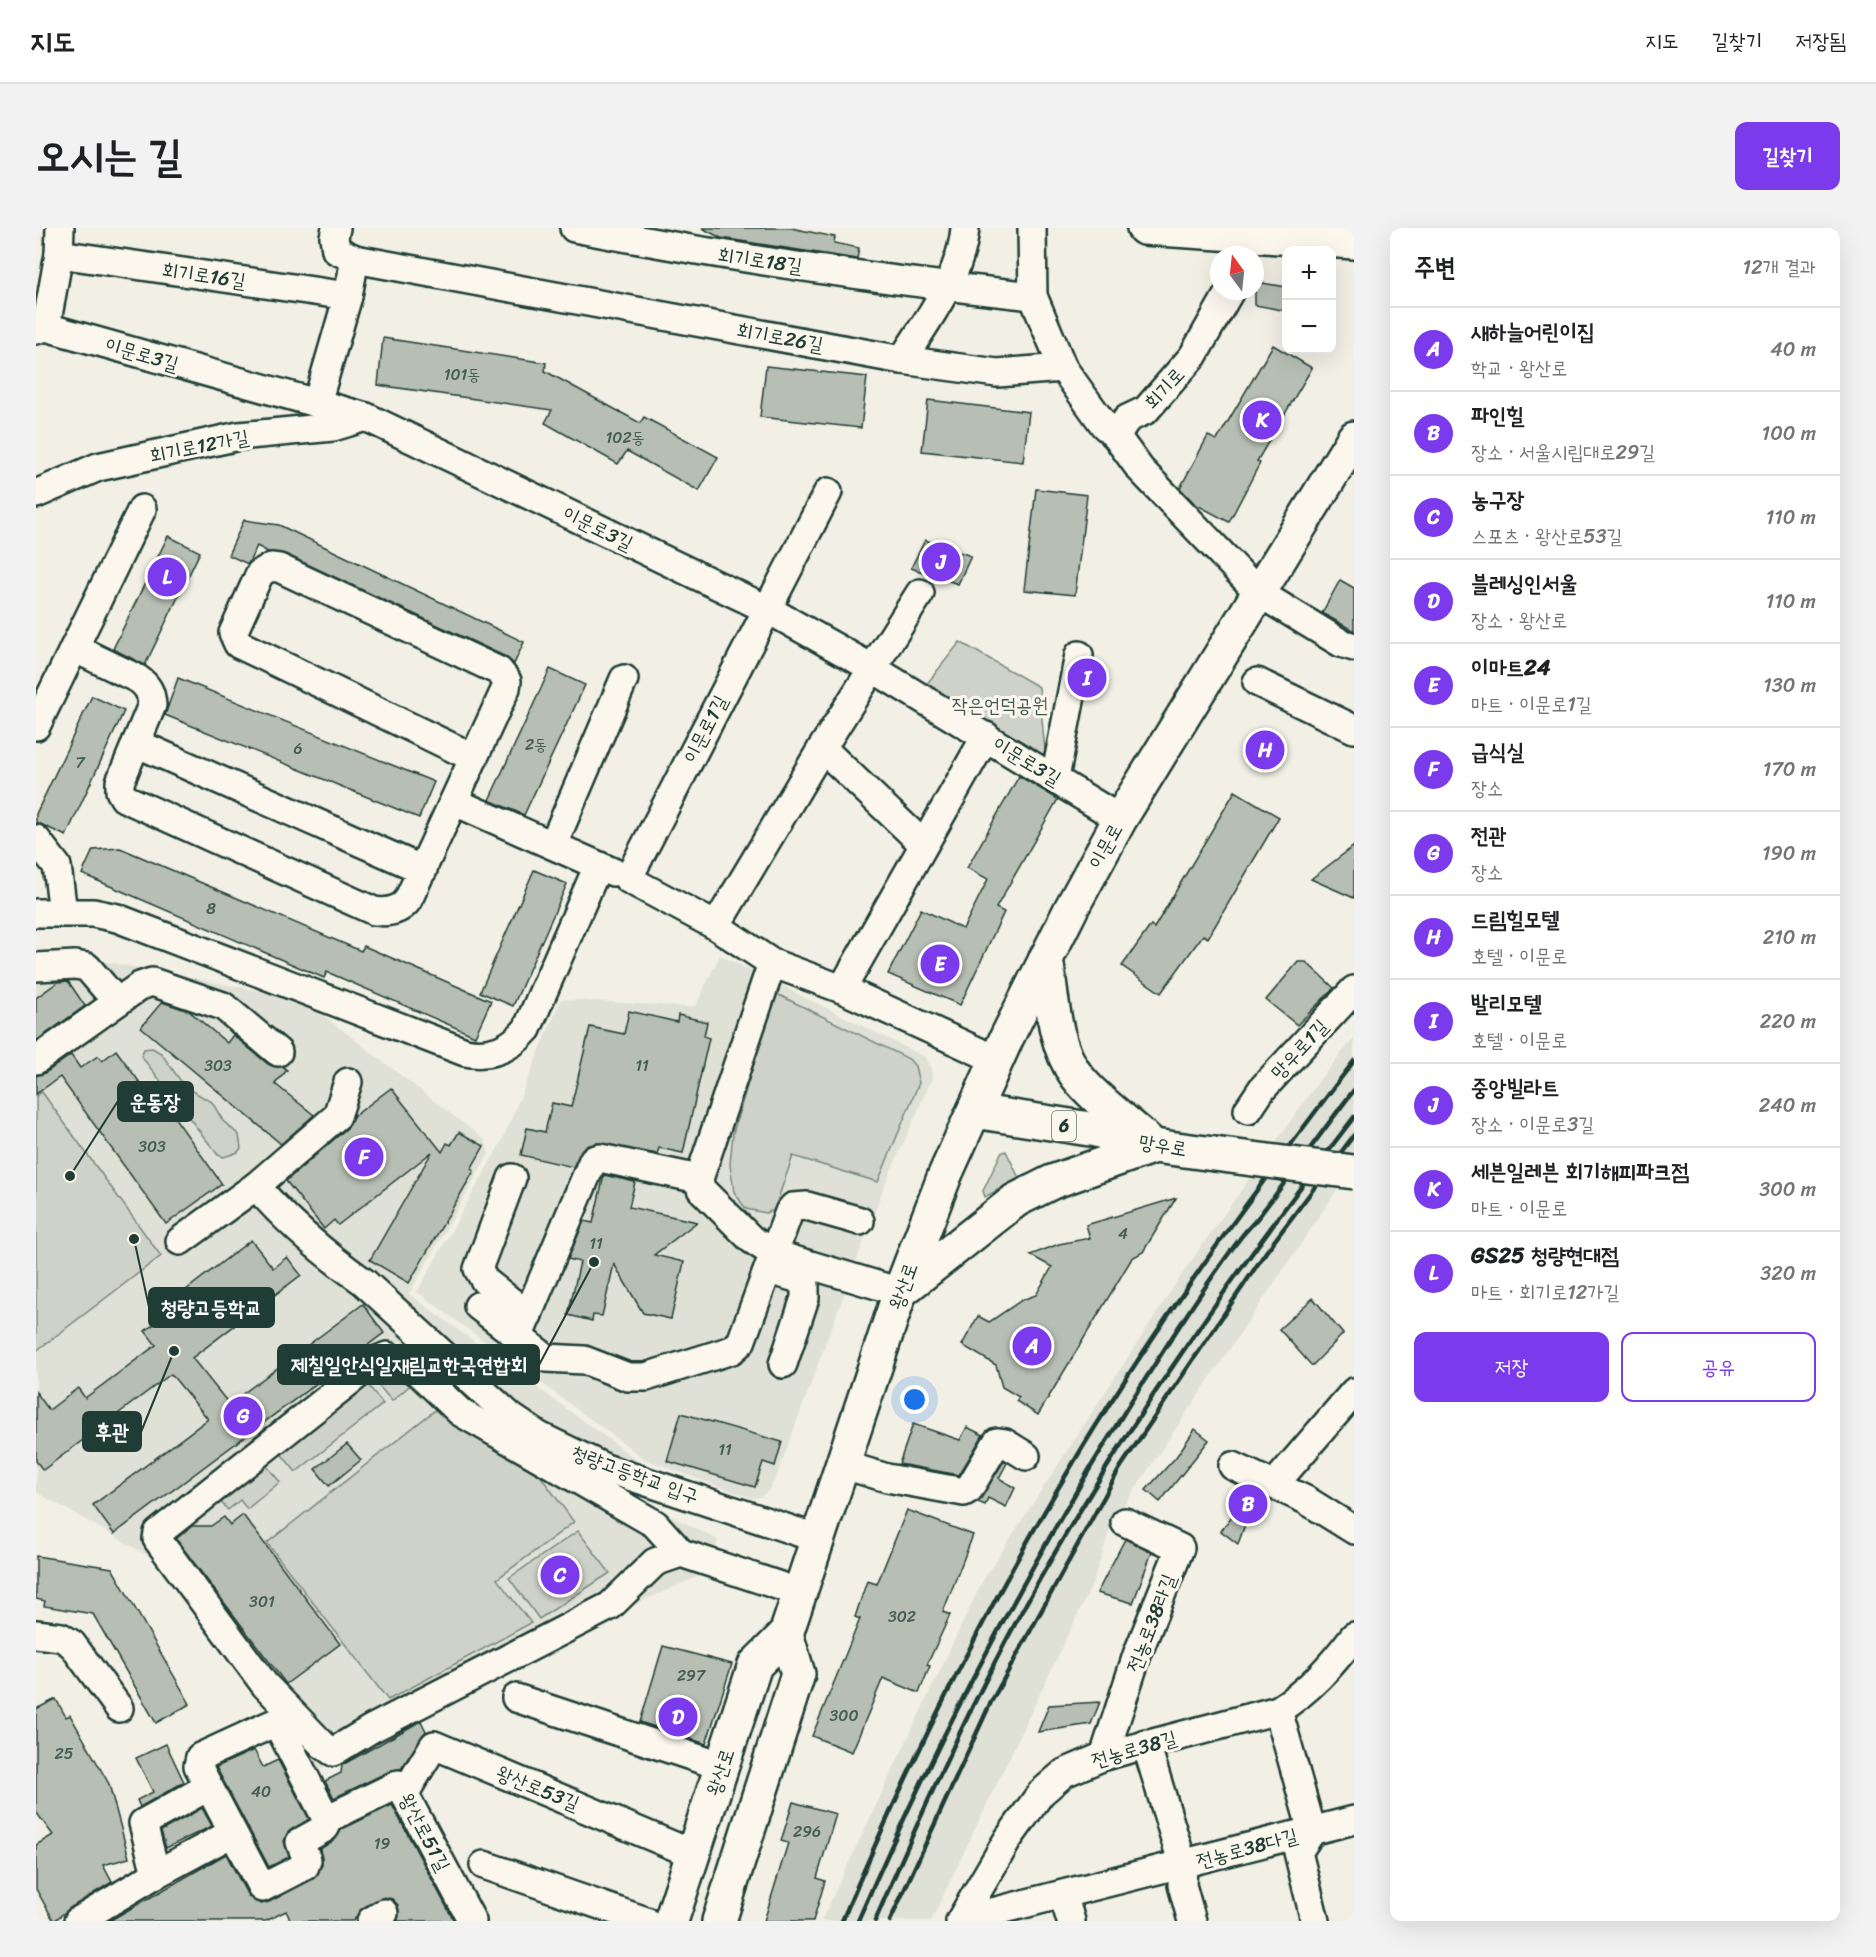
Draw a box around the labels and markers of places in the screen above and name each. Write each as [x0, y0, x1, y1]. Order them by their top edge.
pin: K [1242, 398, 1282, 442]
pin: J [922, 540, 960, 584]
pin: L [148, 554, 186, 600]
pin: I [1068, 656, 1106, 700]
pin: H [1246, 728, 1284, 772]
pin: E [920, 942, 960, 986]
callout: 운동장 [118, 1082, 193, 1121]
pin: F [344, 1134, 384, 1180]
callout: 청량고등학교 [149, 1288, 274, 1327]
pin: A [1012, 1324, 1052, 1368]
callout: 제칠일안식일재림교한국연합회 [278, 1345, 539, 1384]
pin: G [224, 1394, 262, 1438]
callout: 후관 [83, 1412, 141, 1451]
pin: B [1228, 1482, 1268, 1526]
pin: C [540, 1552, 580, 1598]
pin: D [658, 1694, 698, 1740]

